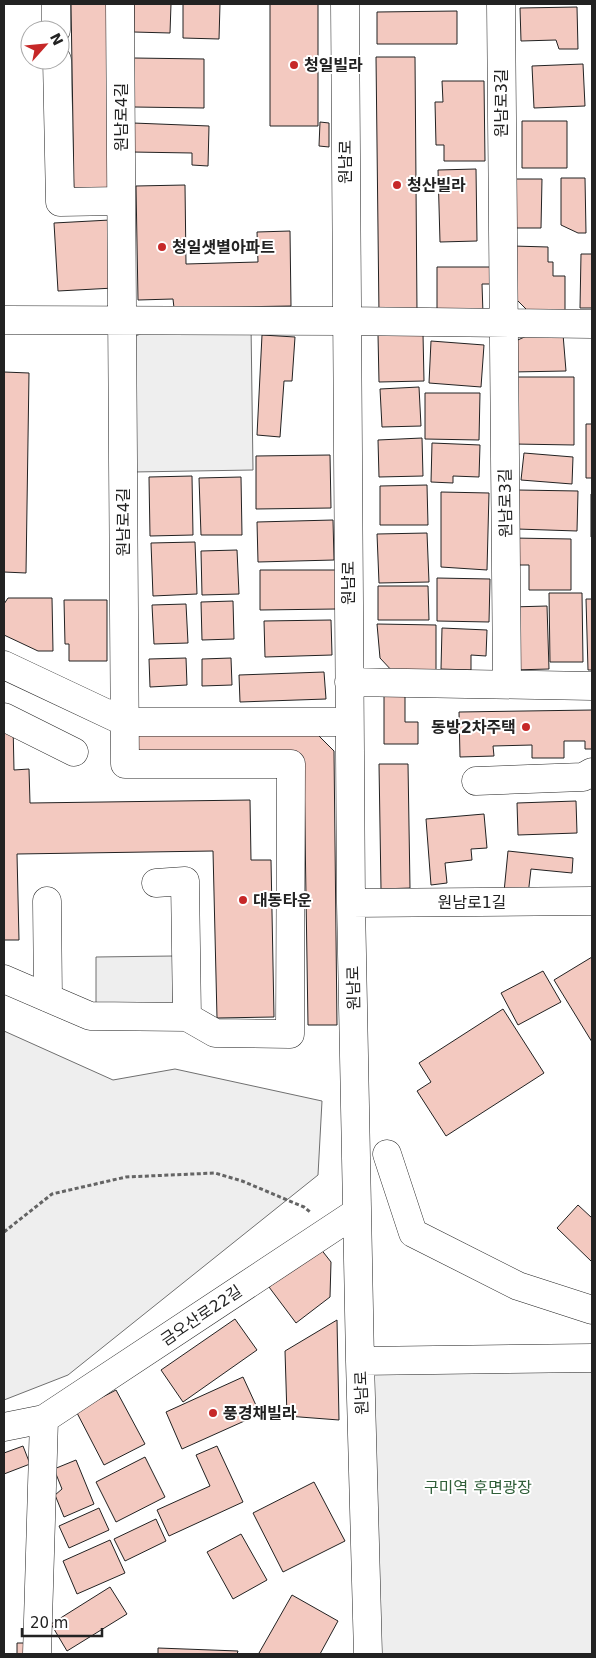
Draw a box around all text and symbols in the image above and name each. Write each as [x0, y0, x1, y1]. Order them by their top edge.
north arrow [20, 20, 70, 70]
text: N [47, 30, 66, 48]
place label: 청일빌라 [304, 56, 363, 75]
marker: 청일빌라 [288, 59, 300, 71]
street label: 원남로3길 [492, 68, 511, 138]
street label: 원남로4길 [112, 82, 131, 152]
street label: 원남로 [336, 140, 355, 184]
place label: 청산빌라 [407, 176, 466, 195]
marker: 청산빌라 [391, 179, 403, 191]
place label: 청일샛별아파트 [172, 238, 275, 257]
marker: 청일샛별아파트 [156, 241, 168, 253]
street label: 원남로3길 [495, 468, 516, 538]
street label: 원남로4길 [114, 487, 133, 557]
street label: 원남로 [339, 561, 358, 605]
place label: 동방2차주택 [431, 718, 516, 737]
marker: 동방2차주택 [520, 721, 532, 733]
place label: 대동타운 [253, 891, 312, 910]
street label: 원남로1길 [437, 893, 507, 912]
marker: 대동타운 [237, 894, 249, 906]
street label: 원남로 [344, 965, 363, 1010]
street label: 금오산로22길 [157, 1281, 246, 1350]
street label: 원남로 [351, 1370, 372, 1415]
place label: 풍경채빌라 [223, 1404, 297, 1423]
marker: 풍경채빌라 [207, 1407, 219, 1419]
park label: 구미역 후면광장 [424, 1478, 532, 1497]
scale bar [22, 1606, 102, 1638]
text: 20 m [30, 1614, 68, 1632]

